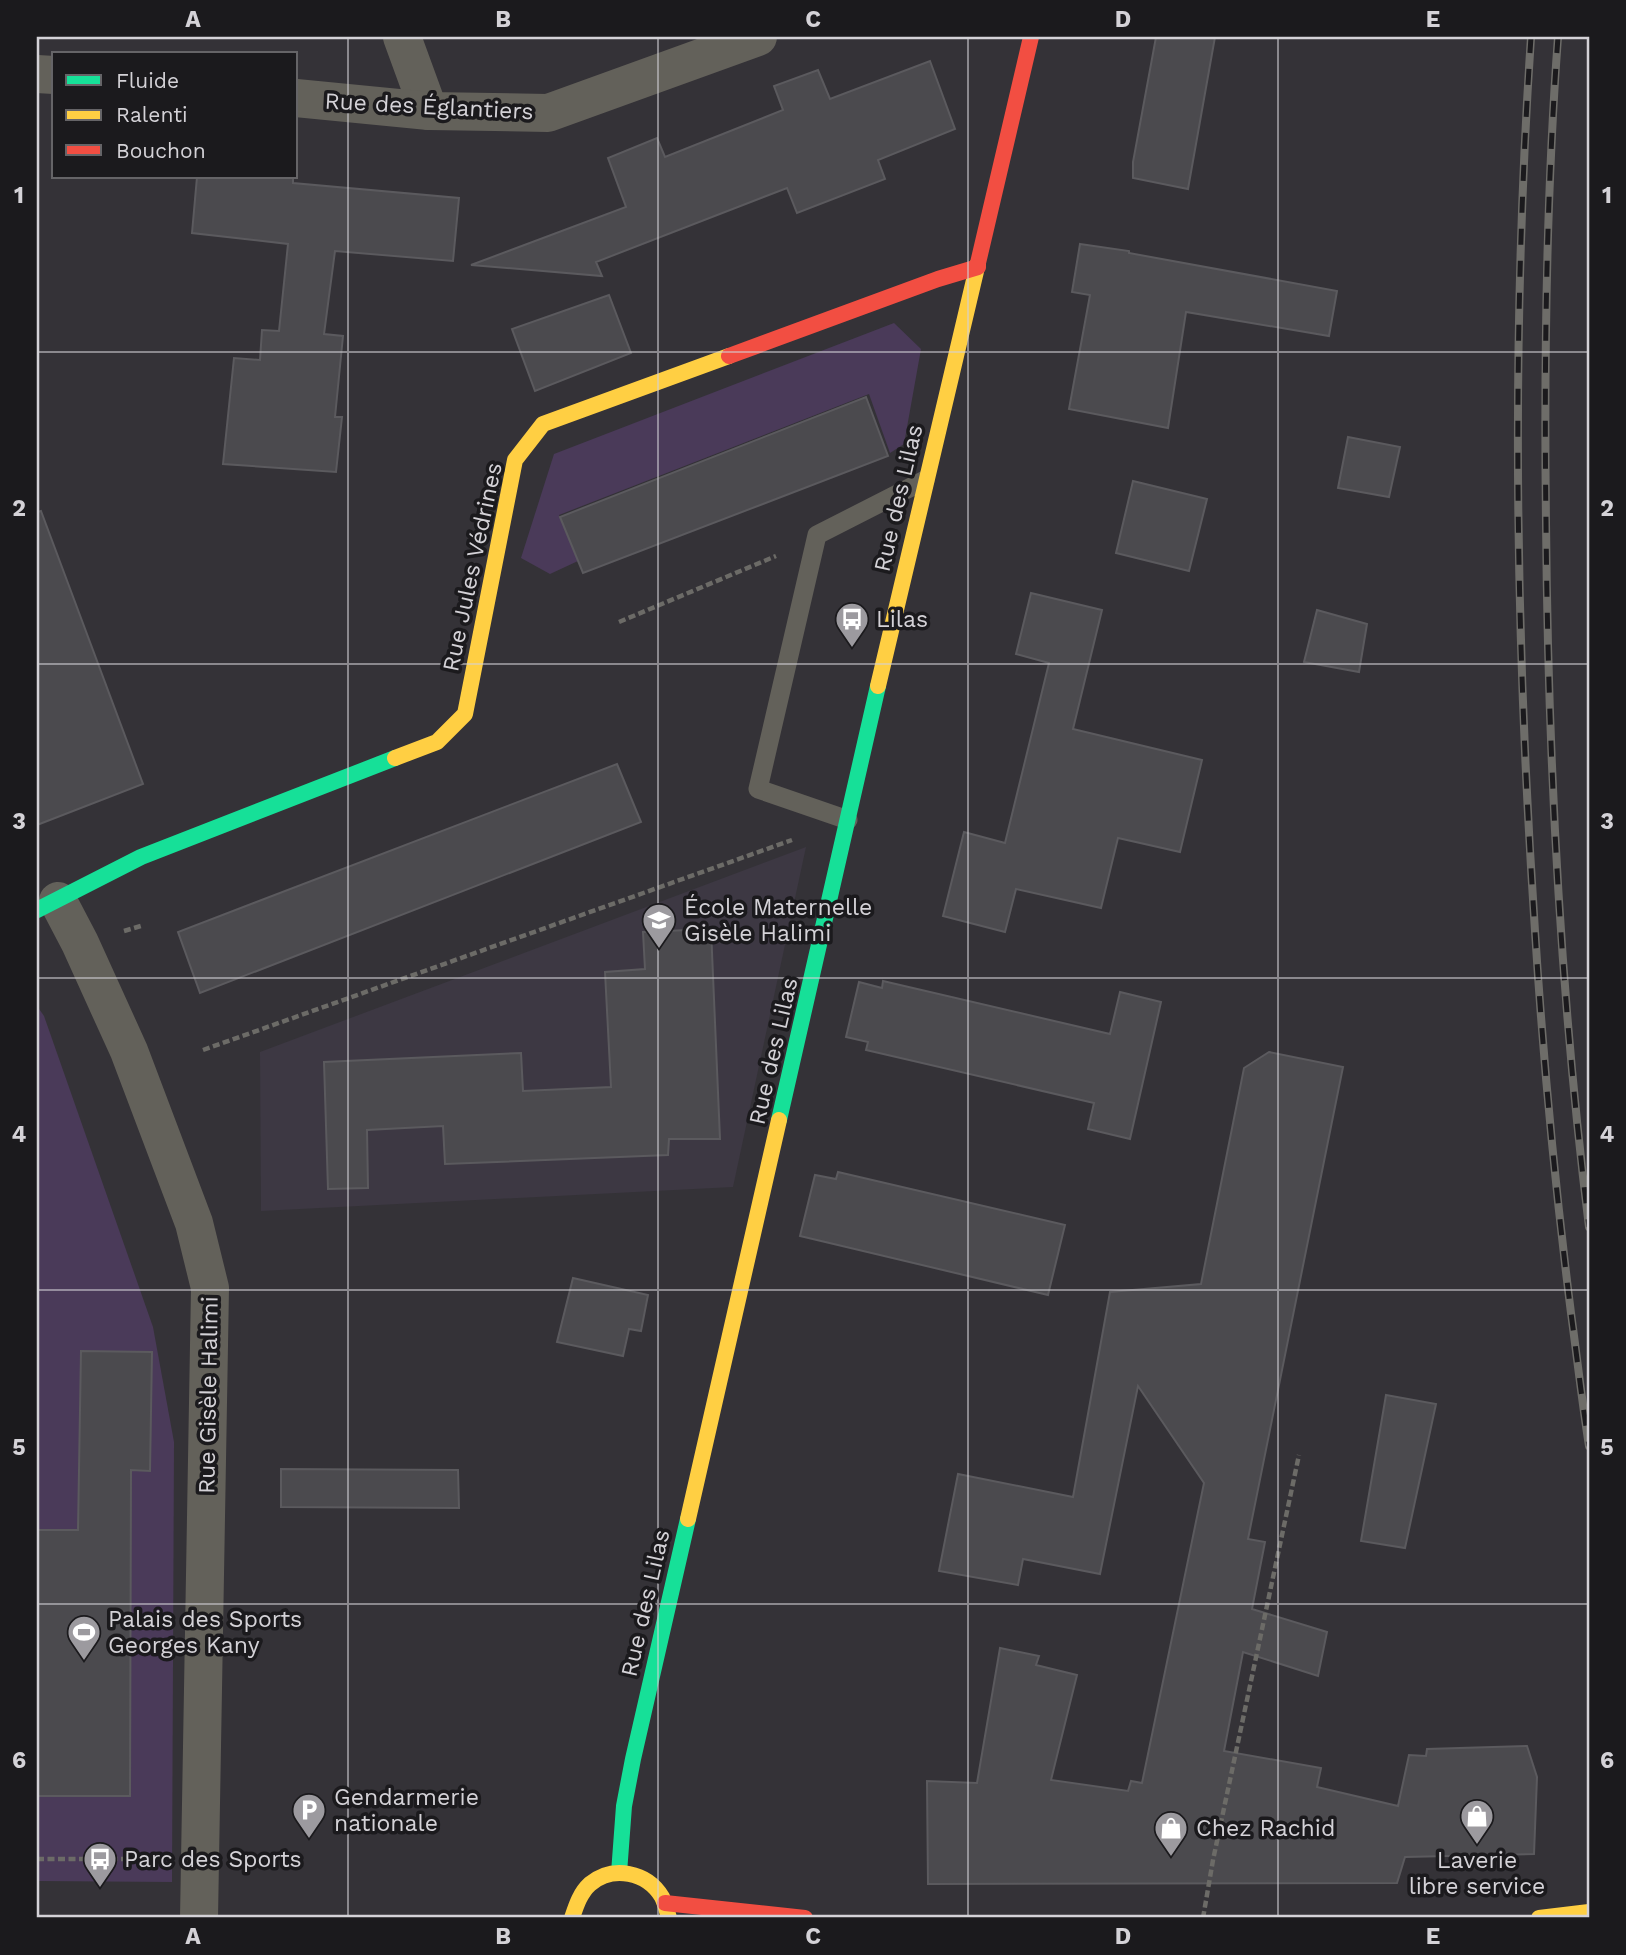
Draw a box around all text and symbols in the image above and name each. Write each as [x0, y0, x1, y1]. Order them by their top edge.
text: A [185, 6, 201, 33]
text: B [495, 6, 511, 33]
text: C [805, 6, 821, 33]
text: D [1115, 6, 1131, 33]
text: E [1426, 6, 1440, 33]
legend [52, 52, 298, 178]
text: Fluide [116, 68, 179, 93]
street label: Rue des Églantiers [324, 88, 534, 125]
text: Ralenti [116, 102, 188, 127]
text: Bouchon [116, 138, 206, 163]
text: 1 [14, 182, 24, 209]
text: 1 [1602, 182, 1612, 209]
street label: Rue des Lilas [868, 422, 929, 574]
street label: Rue Jules Védrines [437, 460, 508, 674]
text: 2 [12, 495, 26, 522]
text: 2 [1600, 495, 1614, 522]
bus stop icon: Lilas [833, 600, 871, 649]
place label: Lilas [876, 606, 928, 633]
text: 3 [12, 808, 26, 835]
text: 3 [1600, 808, 1614, 835]
place label: École Maternelle Gisèle Halimi [684, 894, 872, 947]
school or university icon: École Maternelle Gisèle Halimi [640, 901, 678, 950]
street label: Rue des Lilas [743, 975, 804, 1127]
text: 4 [12, 1121, 27, 1148]
text: 4 [1600, 1121, 1615, 1148]
street label: Rue Gisèle Halimi [193, 1296, 224, 1494]
text: 5 [12, 1434, 26, 1461]
text: 5 [1600, 1434, 1614, 1461]
street label: Rue des Lilas [615, 1527, 676, 1679]
place label: Palais des Sports Georges Kany [108, 1606, 302, 1659]
sports icon: Palais des Sports Georges Kany [65, 1613, 103, 1662]
text: 6 [12, 1747, 26, 1774]
text: 6 [1600, 1747, 1614, 1774]
place label: Gendarmerie nationale [334, 1784, 479, 1837]
parking icon: Gendarmerie nationale [290, 1791, 328, 1840]
shop icon: Laverie libre service [1458, 1797, 1496, 1846]
shop icon: Chez Rachid [1152, 1809, 1190, 1858]
place label: Chez Rachid [1196, 1815, 1335, 1842]
bus stop icon: Parc des Sports [81, 1840, 119, 1889]
place label: Parc des Sports [124, 1846, 302, 1873]
place label: Laverie libre service [1409, 1847, 1545, 1900]
text: A [185, 1923, 201, 1950]
text: B [495, 1923, 511, 1950]
text: C [805, 1923, 821, 1950]
text: D [1115, 1923, 1131, 1950]
text: E [1426, 1923, 1440, 1950]

